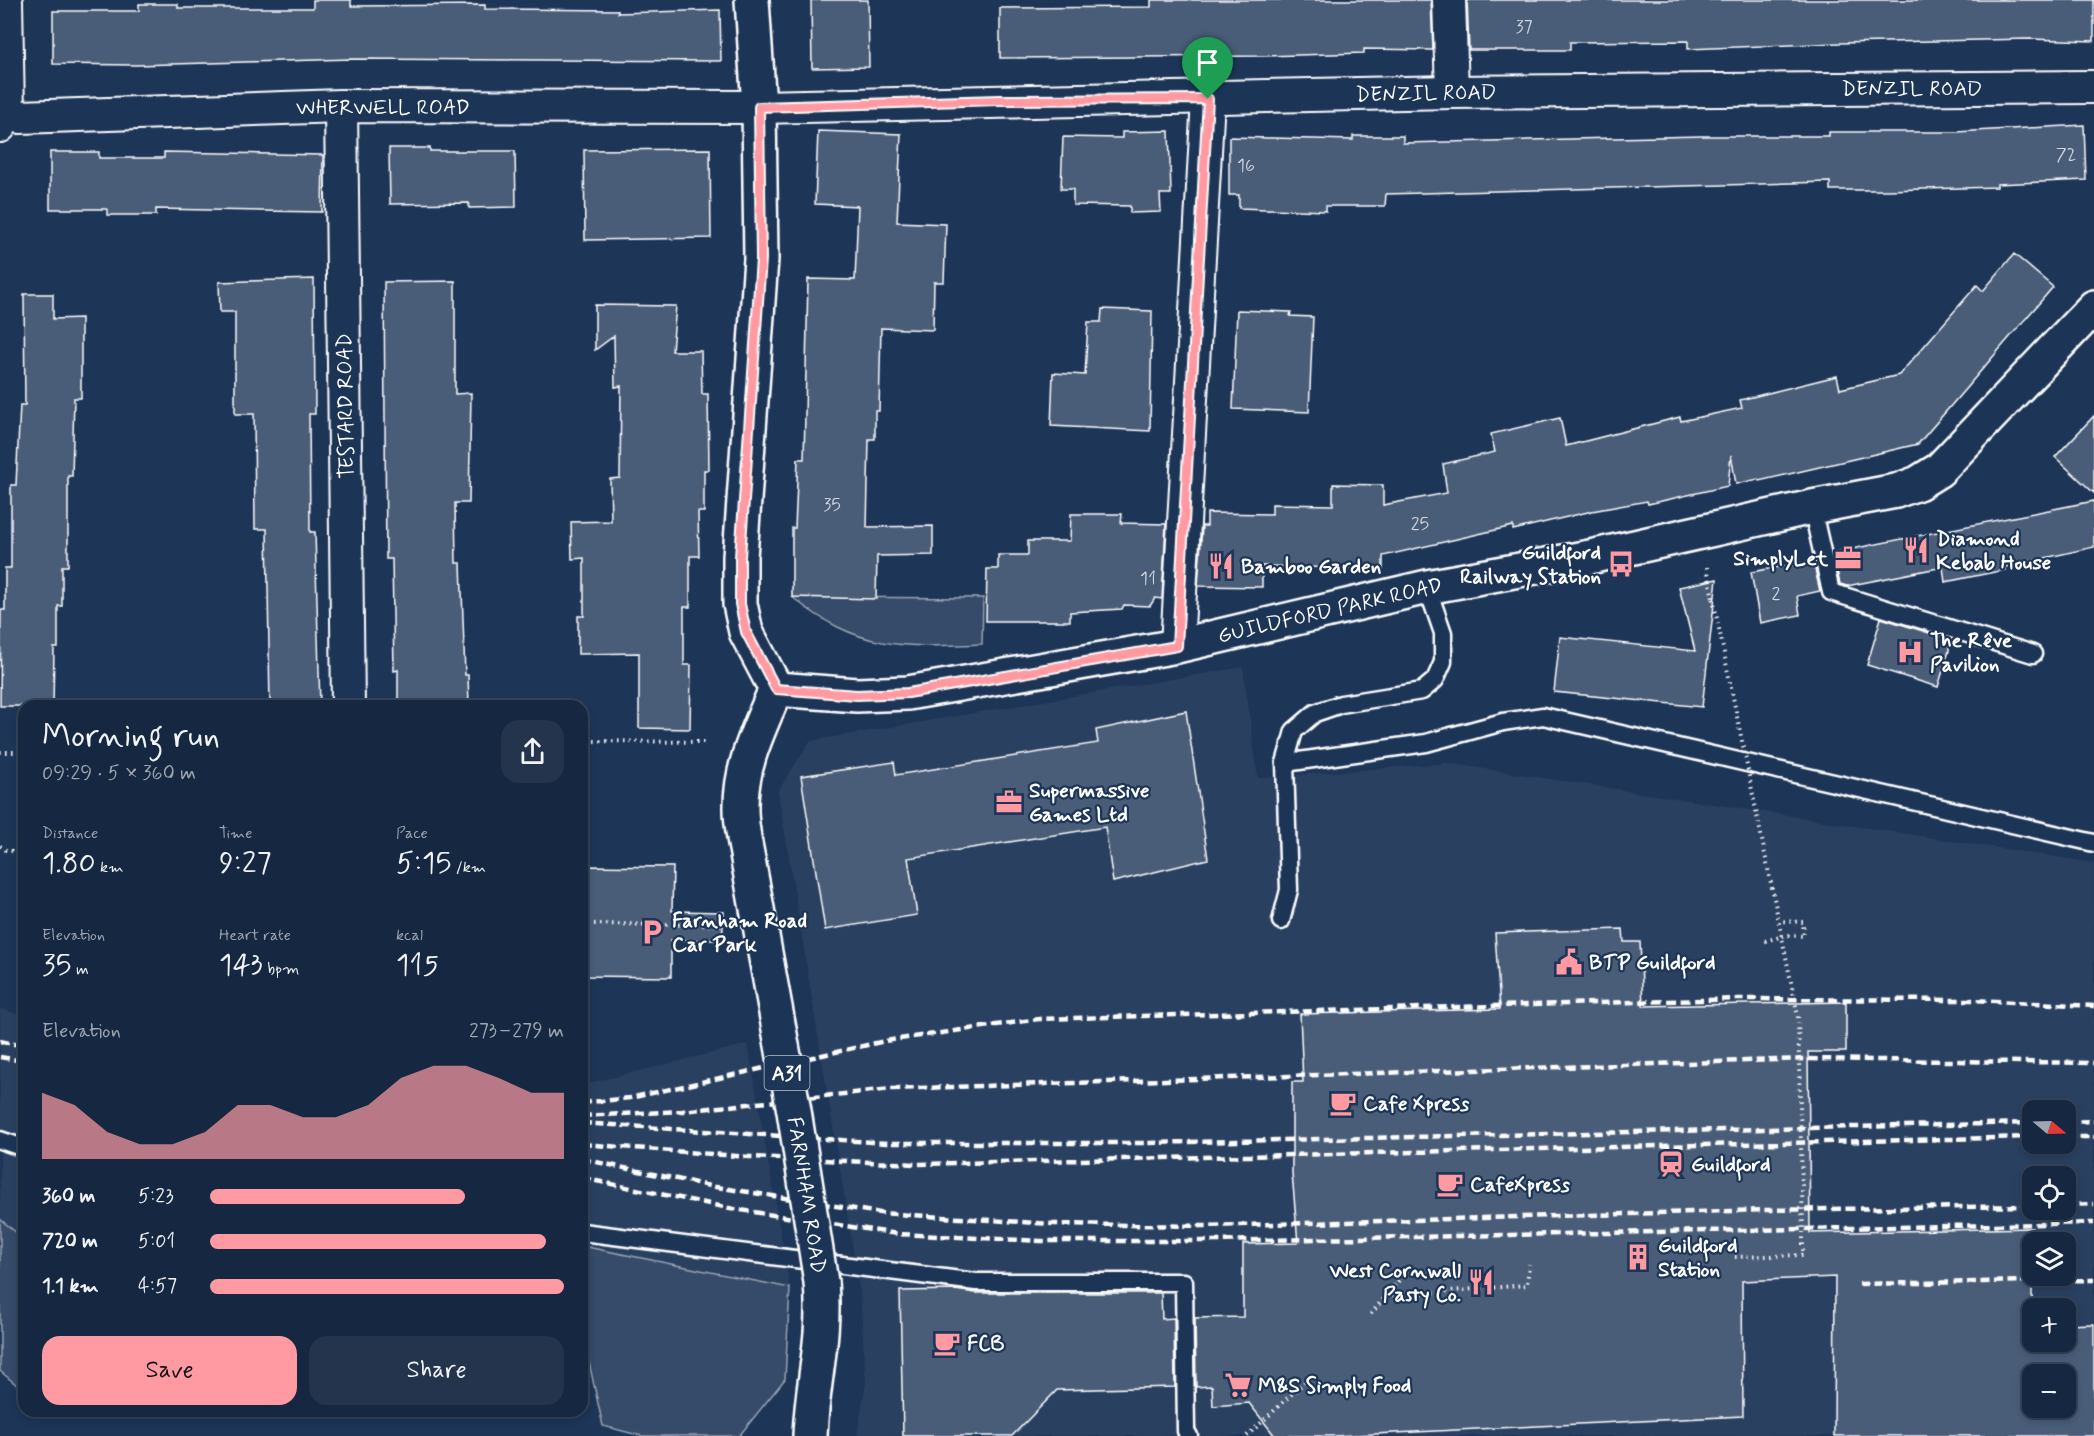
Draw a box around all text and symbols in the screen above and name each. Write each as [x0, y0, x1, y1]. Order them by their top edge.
house number: 37 [1515, 15, 1533, 39]
pin [1182, 37, 1233, 99]
icon: arrive [1191, 46, 1224, 79]
street label: DENZIL ROAD [1842, 75, 1982, 103]
street label: DENZIL ROAD [1355, 79, 1497, 109]
street label: WHERWELL ROAD [296, 94, 470, 122]
house number: 72 [2056, 143, 2076, 167]
house number: 16 [1237, 154, 1255, 178]
street label: TESTARD ROAD [331, 333, 361, 479]
house number: 35 [823, 493, 841, 517]
house number: 25 [1411, 512, 1429, 536]
place label: Diamond Kebab House [1936, 525, 2051, 577]
restaurant icon: Diamond Kebab House [1901, 535, 1931, 565]
place label: Guildford Railway Station [1460, 539, 1601, 591]
office icon: SimplyLet [1833, 543, 1863, 573]
place label: SimplyLet [1733, 545, 1829, 573]
bus stop icon: Guildford Railway Station [1606, 549, 1636, 579]
restaurant icon: Bamboo Garden [1206, 551, 1236, 581]
place label: Bamboo Garden [1241, 553, 1381, 581]
house number: 11 [1140, 567, 1156, 591]
street label: GUILDFORD PARK ROAD [1215, 571, 1445, 650]
house number: 2 [1772, 582, 1781, 606]
place label: The Rêve Pavilion [1930, 627, 2013, 679]
hospital icon: The Rêve Pavilion [1895, 637, 1925, 667]
text: Morning run [42, 715, 220, 759]
button: share [501, 720, 564, 783]
text: 09:29 · 5 × 360 m [42, 760, 196, 787]
place label: Supermassive Games Ltd [1029, 777, 1150, 829]
office icon: Supermassive Games Ltd [994, 787, 1024, 817]
text: Distance [42, 823, 98, 844]
text: Time [219, 823, 253, 844]
text: Pace [396, 823, 428, 844]
text: 1.80 [42, 844, 96, 883]
text: 9:27 [219, 844, 272, 883]
text: 5:15 [396, 844, 451, 883]
text: km [96, 857, 123, 878]
text: /km [451, 857, 486, 878]
place label: Farnham Road Car Park [672, 907, 807, 959]
parking icon: Farnham Road Car Park [637, 917, 667, 947]
text: Elevation [42, 925, 105, 946]
text: Heart rate [219, 925, 291, 946]
text: kcal [396, 925, 423, 946]
text: 35 [42, 946, 72, 985]
text: 143 [219, 946, 263, 985]
text: 115 [396, 946, 439, 985]
public building icon: BTP Guildford [1554, 947, 1584, 977]
place label: BTP Guildford [1589, 949, 1715, 979]
text: m [72, 959, 89, 980]
text: bpm [263, 959, 299, 980]
text: Elevation [42, 1018, 121, 1045]
text: 273–279 m [469, 1018, 564, 1045]
road number: A31 [764, 1056, 810, 1090]
cafe icon: Cafe Xpress [1328, 1088, 1358, 1118]
place label: Cafe Xpress [1363, 1090, 1470, 1118]
north arrow [2022, 1100, 2076, 1154]
map controls [2022, 1100, 2076, 1418]
street label: FARNHAM ROAD [780, 1115, 832, 1275]
station icon: Guildford [1656, 1149, 1686, 1179]
place label: Guildford [1691, 1151, 1771, 1181]
button: locate [2022, 1166, 2076, 1220]
cafe icon: CafeXpress [1435, 1169, 1465, 1199]
place label: CafeXpress [1470, 1171, 1571, 1199]
text: 360 m [42, 1183, 95, 1210]
text: 5:23 [138, 1183, 174, 1210]
text: 720 m [42, 1228, 98, 1255]
text: 5:01 [138, 1228, 175, 1255]
place label: Guildford Station [1658, 1232, 1738, 1284]
button: layers [2022, 1232, 2076, 1286]
building icon: Guildford Station [1623, 1242, 1653, 1272]
place label: West Cornwall Pasty Co. [1329, 1257, 1461, 1309]
restaurant icon: West Cornwall Pasty Co. [1466, 1267, 1496, 1297]
text: 1.1 km [42, 1273, 99, 1300]
text: 4:57 [138, 1273, 177, 1300]
button: + [2022, 1298, 2076, 1352]
cafe icon: FCB [932, 1328, 962, 1358]
place label: FCB [967, 1330, 1004, 1358]
button: Save [42, 1336, 297, 1405]
button: Share [309, 1336, 564, 1405]
button: − [2022, 1364, 2076, 1418]
supermarket icon: M&S Simply Food [1223, 1370, 1253, 1400]
place label: M&S Simply Food [1258, 1372, 1411, 1400]

